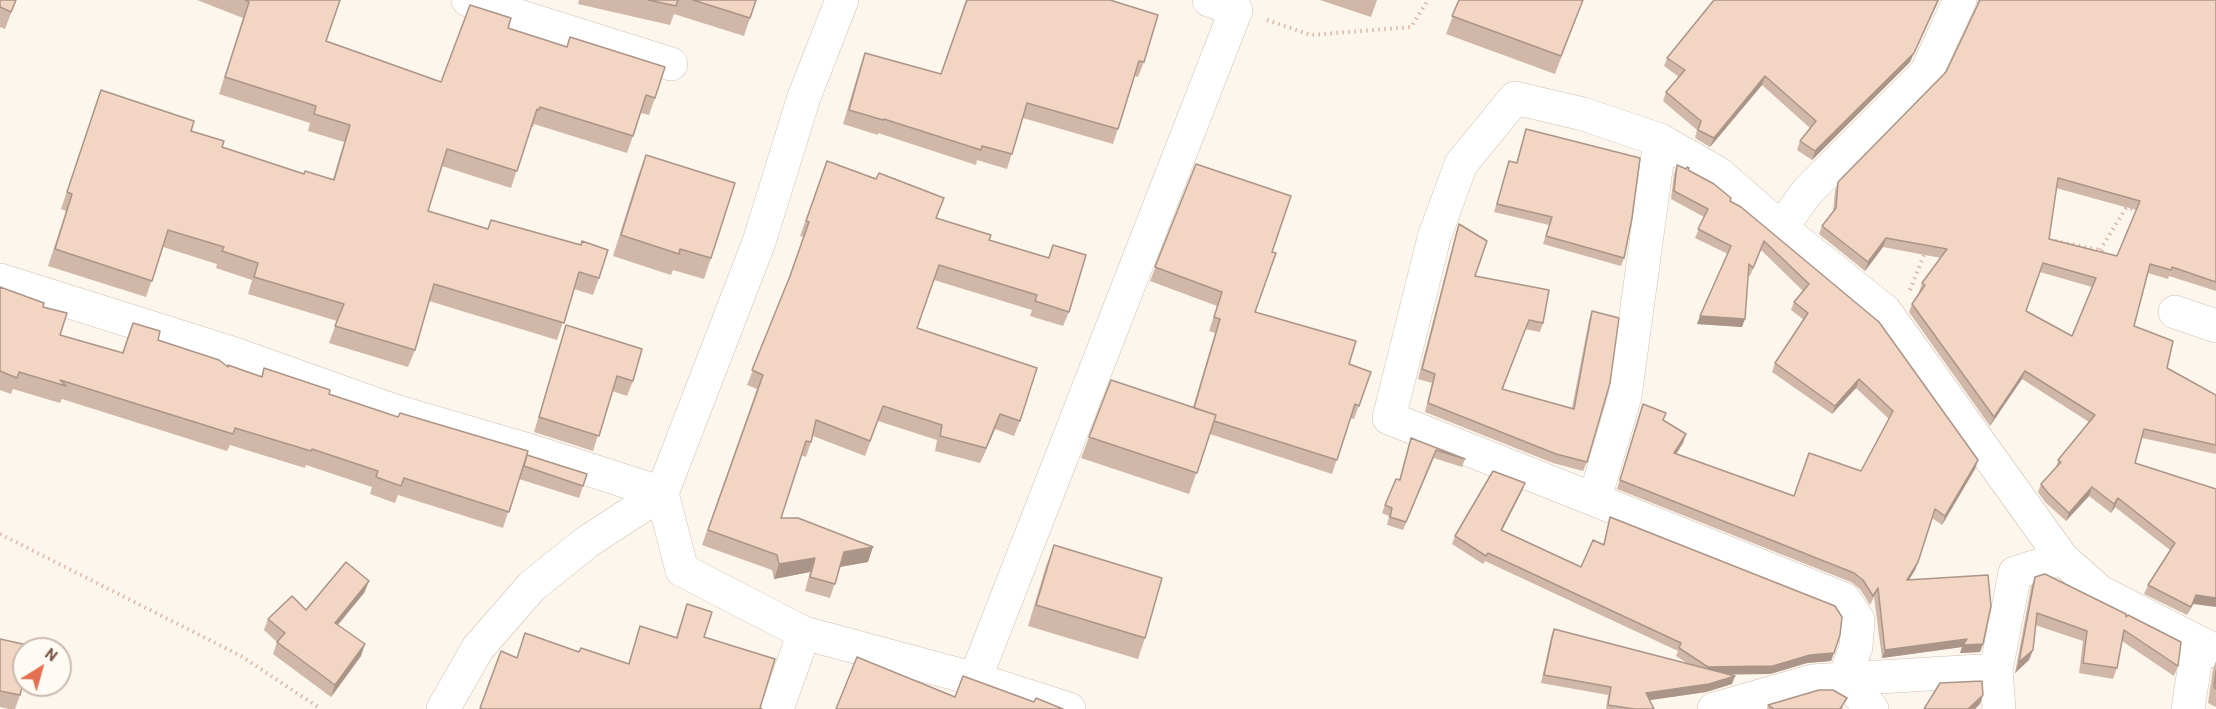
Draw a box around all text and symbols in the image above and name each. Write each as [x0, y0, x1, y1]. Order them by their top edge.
north arrow [12, 637, 72, 697]
text: N [42, 643, 62, 665]

